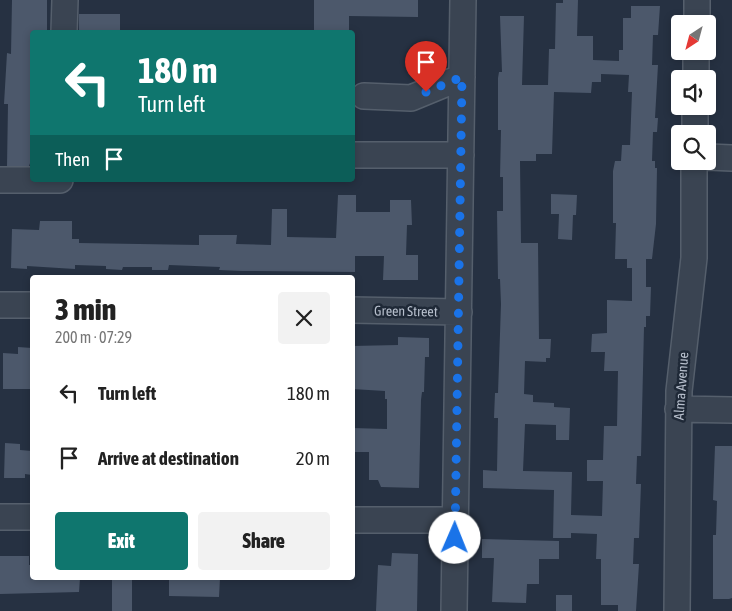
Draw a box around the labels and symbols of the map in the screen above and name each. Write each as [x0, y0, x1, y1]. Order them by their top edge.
north arrow [671, 15, 716, 60]
pin [405, 41, 447, 92]
street label: Green Street [374, 302, 438, 320]
street label: Alma Avenue [671, 352, 691, 420]
position arrow [428, 511, 480, 563]

